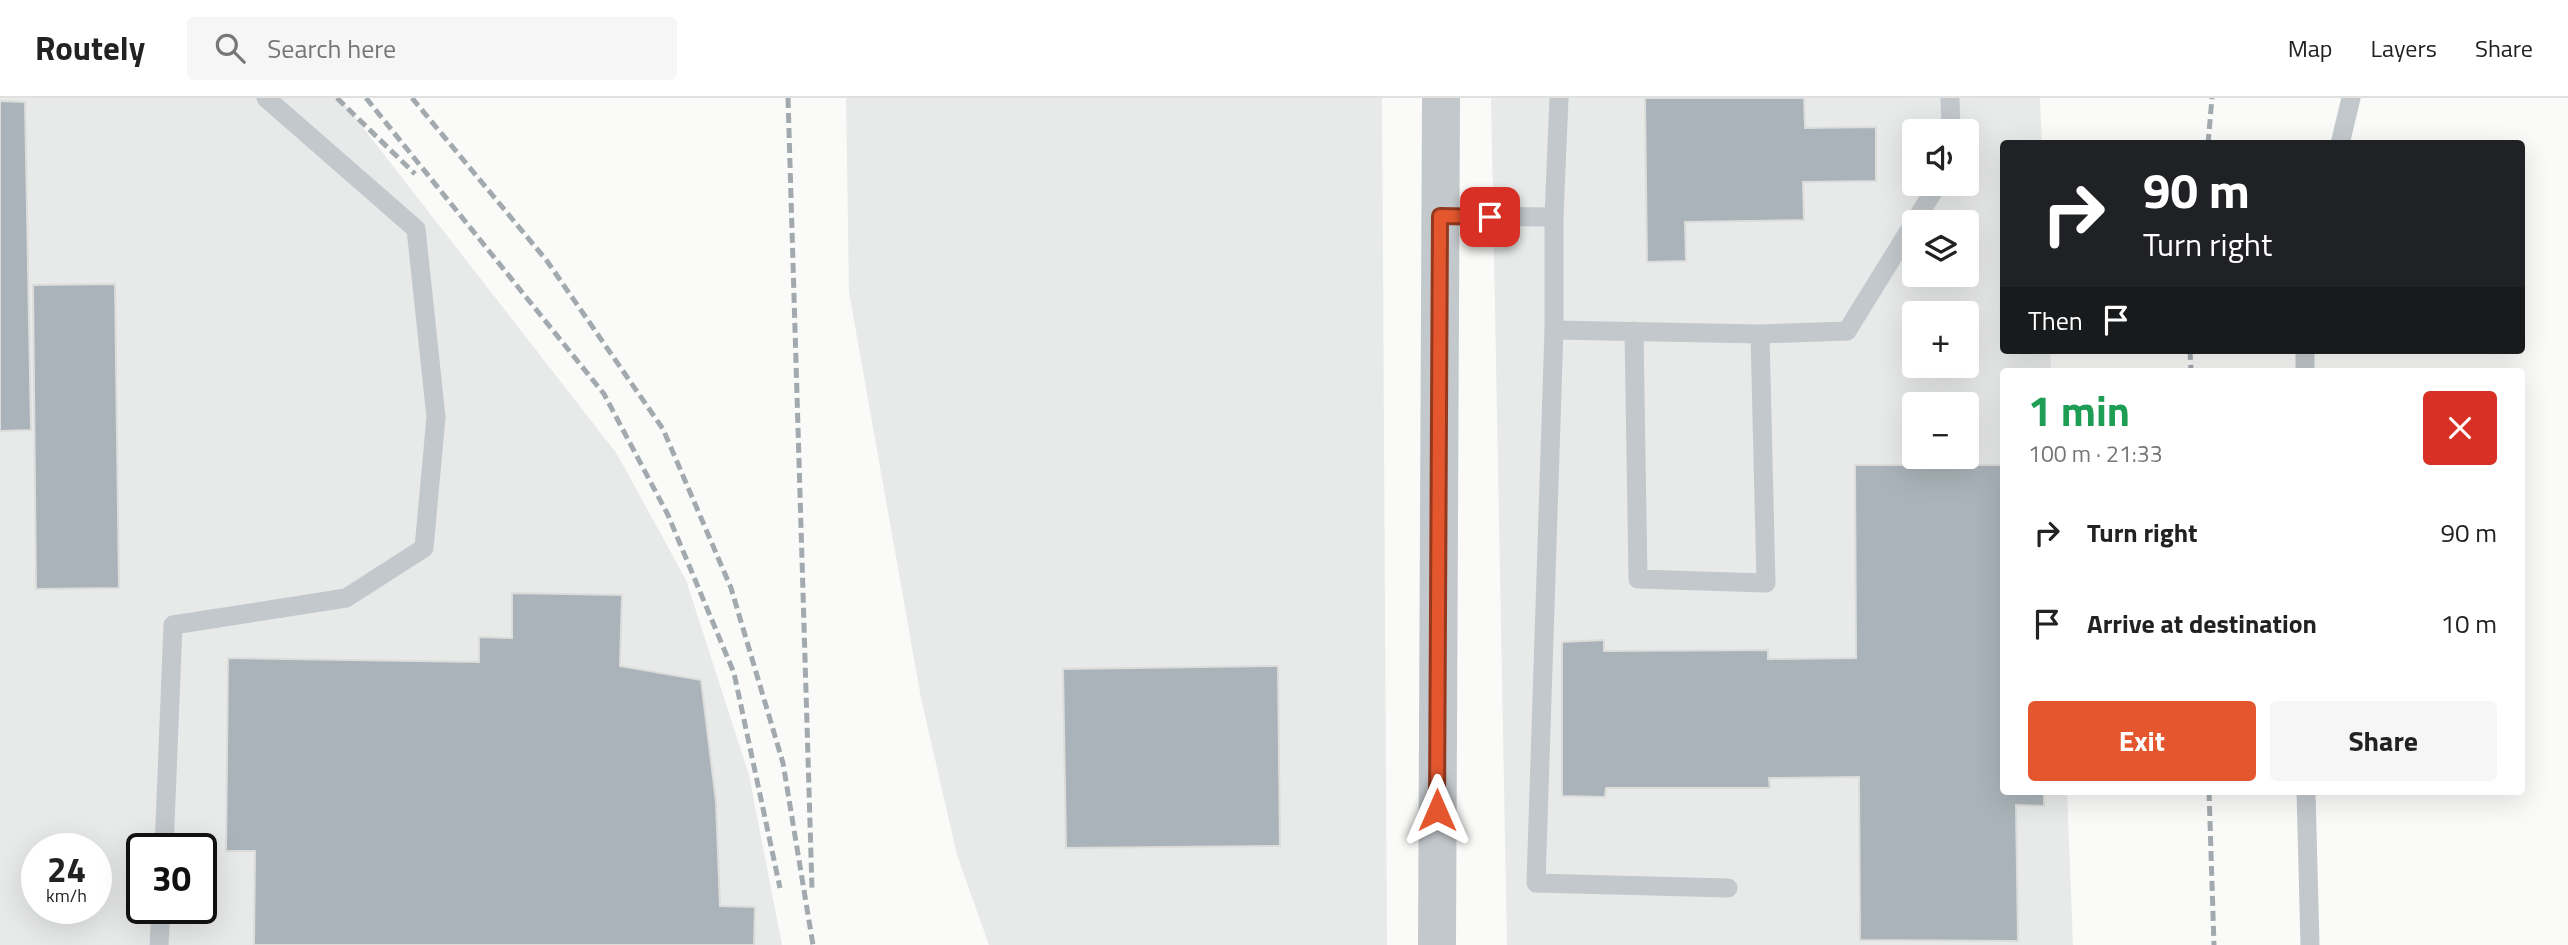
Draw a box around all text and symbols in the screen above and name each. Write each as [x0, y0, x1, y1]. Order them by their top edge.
search box [187, 17, 677, 80]
text: Routely [35, 23, 145, 73]
icon: search [211, 29, 249, 67]
text: Search here [267, 29, 396, 68]
text: Map [2288, 30, 2333, 66]
text: Layers [2371, 30, 2437, 66]
text: Share [2475, 30, 2533, 66]
map controls [1902, 119, 1979, 469]
button: sound [1902, 119, 1979, 196]
text: 90 m [2143, 152, 2250, 227]
icon: right [2028, 168, 2119, 259]
pin [1460, 187, 1520, 247]
icon: arrive [1471, 198, 1509, 236]
button: layers [1902, 210, 1979, 287]
text: Turn right [2143, 220, 2272, 268]
button: + [1902, 301, 1979, 378]
text: Then [2028, 301, 2083, 340]
icon: arrive [2097, 301, 2135, 339]
text: 1 min [2028, 378, 2130, 442]
button: close [2423, 391, 2497, 465]
button: − [1902, 392, 1979, 469]
text: 100 m · 21:33 [2028, 436, 2163, 471]
text: Turn right [2087, 513, 2198, 552]
text: 90 m [2440, 513, 2497, 552]
icon: right [2028, 514, 2066, 552]
text: Arrive at destination [2087, 604, 2317, 643]
text: 10 m [2440, 604, 2497, 643]
icon: arrive [2028, 605, 2066, 643]
button: Exit [2028, 701, 2256, 781]
button: Share [2270, 701, 2497, 781]
position arrow [1400, 773, 1474, 847]
speed limit sign: 30 [126, 833, 217, 924]
text: 24 [47, 842, 86, 896]
text: km/h [46, 882, 87, 909]

